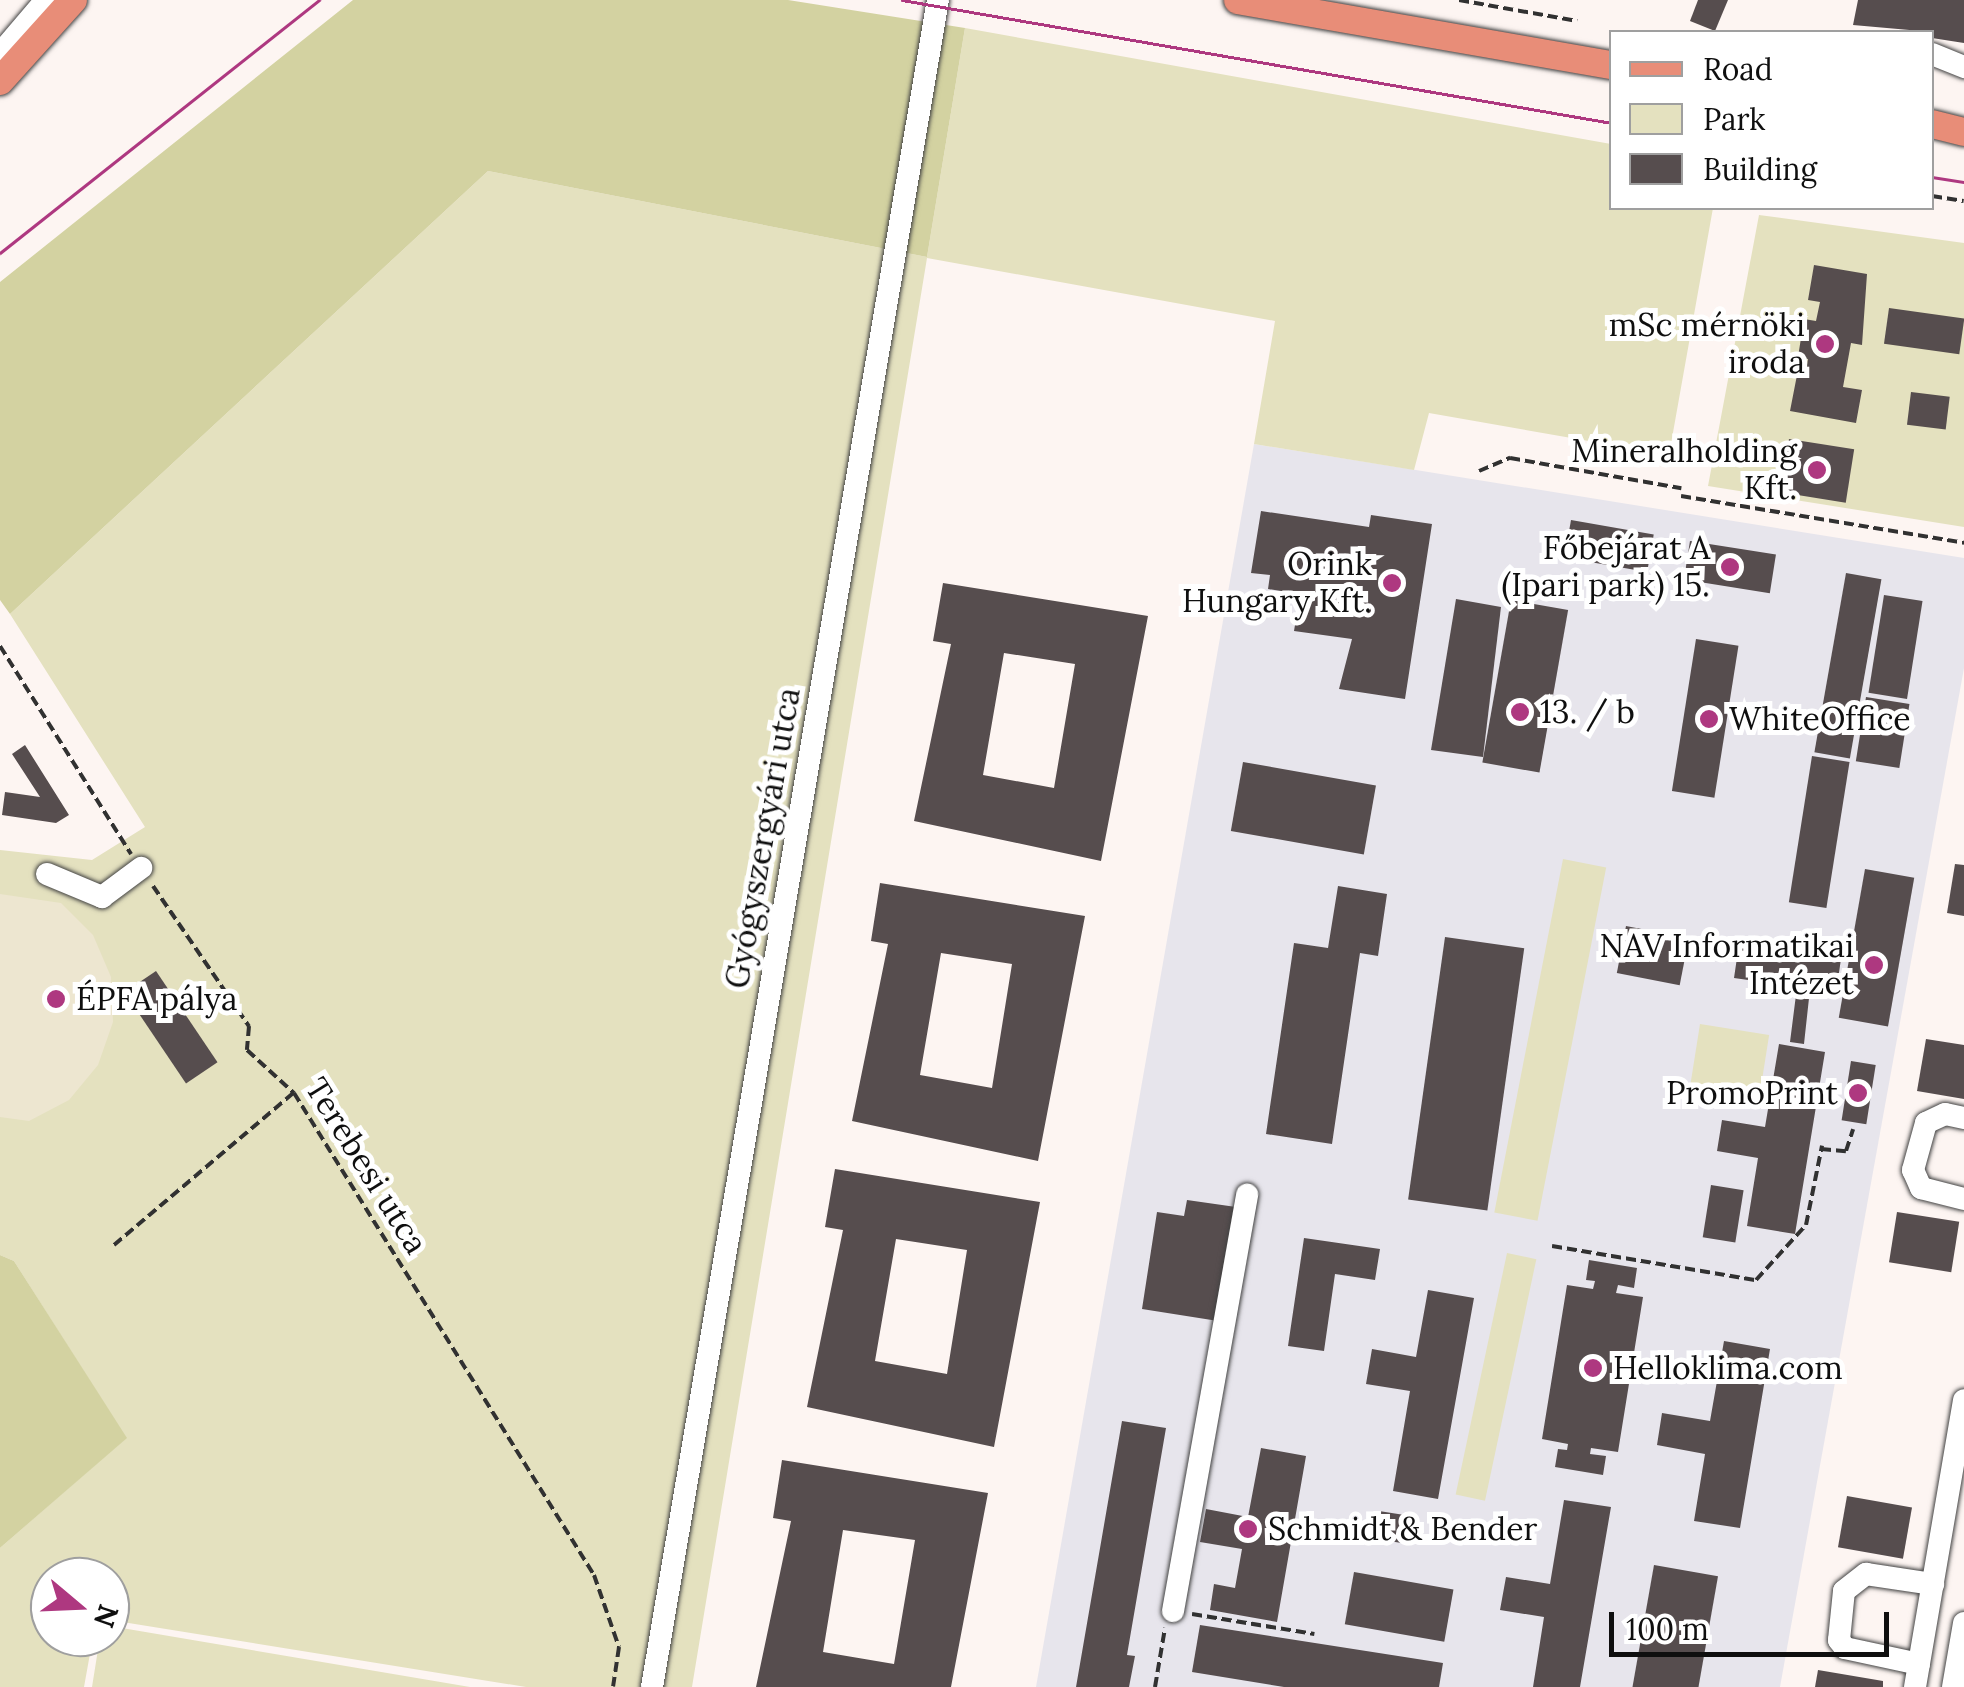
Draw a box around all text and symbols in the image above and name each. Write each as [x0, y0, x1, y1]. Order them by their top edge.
legend [1609, 30, 1934, 210]
text: Road [1703, 50, 1773, 88]
text: Park [1703, 100, 1765, 138]
text: Building [1703, 150, 1817, 188]
place label: mSc mérnöki iroda [1609, 307, 1805, 382]
marker: mSc mérnöki iroda [1814, 333, 1836, 355]
place label: Mineralholding Kft. [1571, 433, 1797, 508]
marker: Mineralholding Kft. [1806, 459, 1828, 481]
place label: Főbejárat A (Ipari park) 15. [1501, 530, 1710, 605]
place label: Orink Hungary Kft. [1182, 546, 1372, 621]
marker: Főbejárat A (Ipari park) 15. [1719, 556, 1741, 578]
marker: Orink Hungary Kft. [1381, 572, 1403, 594]
street label: Gyógyszergyári utca [718, 685, 808, 991]
place label: 13. / b [1540, 693, 1635, 731]
place label: WhiteOffice [1729, 700, 1911, 738]
marker: 13. / b [1509, 701, 1531, 723]
marker: WhiteOffice [1698, 708, 1720, 730]
place label: NAV Informatikai Intézet [1599, 928, 1854, 1003]
marker: NAV Informatikai Intézet [1863, 954, 1885, 976]
place label: ÉPFA pálya [76, 980, 237, 1018]
marker: ÉPFA pálya [45, 988, 67, 1010]
street label: Terebesi utca [297, 1071, 435, 1261]
place label: PromoPrint [1666, 1074, 1838, 1112]
marker: PromoPrint [1847, 1082, 1869, 1104]
place label: Helloklima.com [1613, 1349, 1843, 1387]
marker: Helloklima.com [1582, 1357, 1604, 1379]
place label: Schmidt & Bender [1268, 1510, 1537, 1548]
marker: Schmidt & Bender [1237, 1518, 1259, 1540]
north arrow [30, 1557, 130, 1657]
scale bar [1614, 1592, 1894, 1654]
text: N [86, 1600, 127, 1632]
text: 100 m [1626, 1610, 1709, 1648]

